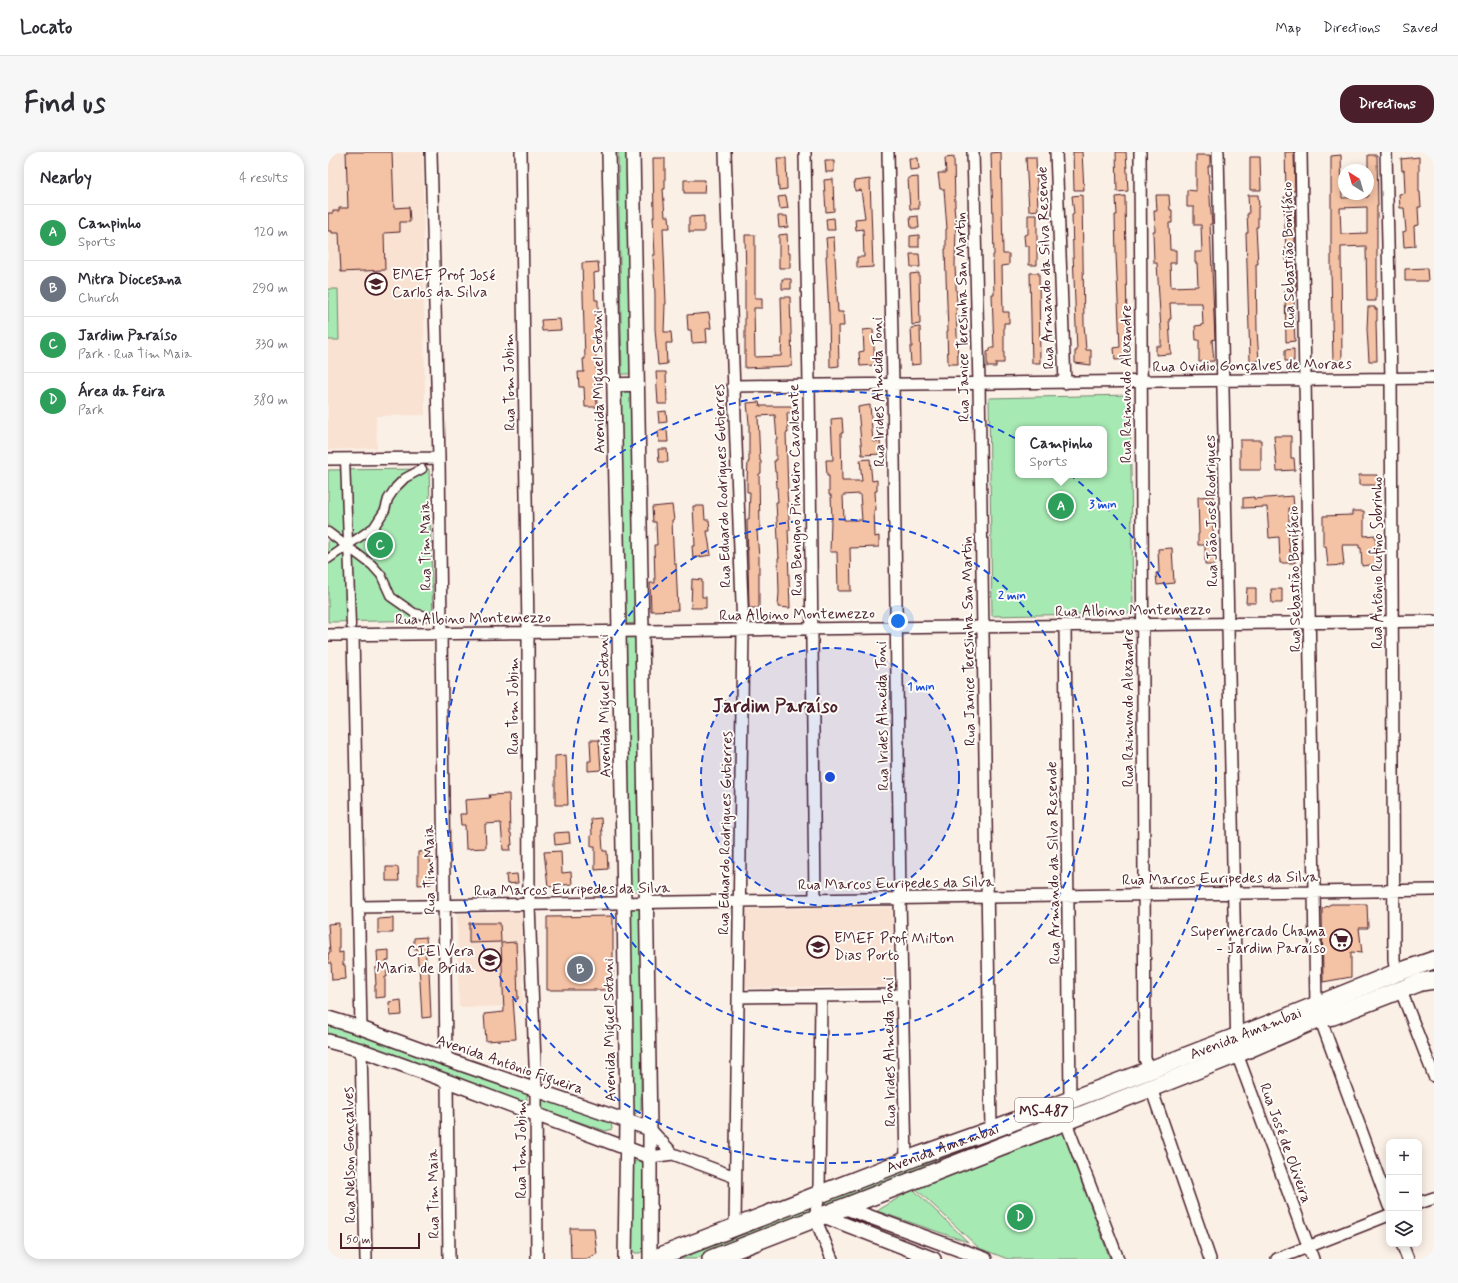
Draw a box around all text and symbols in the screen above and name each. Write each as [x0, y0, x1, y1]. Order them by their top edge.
text: Locato [20, 15, 72, 40]
text: Map [1275, 19, 1301, 37]
text: Directions [1323, 19, 1381, 37]
text: Saved [1403, 19, 1438, 37]
button: Directions [1340, 85, 1434, 123]
text: Find us [24, 86, 105, 123]
north arrow [1338, 164, 1374, 200]
street label: Rua Armando da Silva Resende [1032, 166, 1060, 370]
text: Nearby [40, 167, 92, 189]
text: 4 results [239, 170, 288, 187]
street label: Rua Sebastião Bonifácio [1278, 181, 1300, 329]
street label: Rua Janice Teresinha San Martin [951, 212, 975, 422]
text: Campinho [78, 214, 141, 234]
text: A [49, 224, 57, 241]
text: 120 m [254, 224, 288, 241]
text: Sports [78, 234, 116, 251]
place label: EMEF Prof José Carlos da Silva [392, 266, 495, 303]
text: Mitra Diocesana [78, 270, 182, 290]
school or university icon: EMEF Prof José Carlos da Silva [363, 271, 389, 297]
text: B [49, 280, 57, 297]
text: 290 m [252, 280, 288, 297]
text: Church [78, 290, 119, 307]
street label: Rua Raimundo Alexandre [1117, 304, 1137, 463]
street label: Avenida Miguel Sotani [588, 310, 611, 454]
street label: Rua Irides Almeida Toni [868, 317, 890, 467]
text: Jardim Paraíso [78, 326, 177, 346]
street label: Rua Tom Jobim [499, 333, 521, 431]
text: C [48, 336, 58, 353]
text: 330 m [255, 336, 288, 353]
text: Park · Rua Tim Maia [78, 346, 192, 363]
street label: Rua Ovidio Gonçalves de Moraes [1152, 354, 1352, 378]
text: Área da Feira [78, 382, 165, 402]
street label: Rua Eduardo Rodrigues Gutierres [709, 384, 737, 588]
street label: Rua Benigno Pinheiro Cavalcante [784, 384, 809, 596]
text: D [49, 392, 57, 409]
text: 380 m [253, 392, 288, 409]
text: Park [78, 402, 104, 419]
popup [1015, 426, 1107, 478]
text: Campinho [1030, 434, 1092, 454]
street label: Rua João José Rodrigues [1201, 434, 1223, 587]
text: Sports [1030, 454, 1067, 471]
street label: Rua Antônio Rufino Sobrinho [1368, 477, 1388, 649]
pin: A [1048, 491, 1074, 521]
text: 3 min [1089, 497, 1117, 513]
street label: Rua Tim Maia [415, 500, 437, 591]
street label: Rua Sebastião Bonifácio [1284, 505, 1306, 653]
pin: C [367, 530, 393, 560]
street label: Rua Janice Teresinha San Martin [957, 536, 981, 746]
text: 2 min [998, 588, 1026, 604]
street label: Rua Albino Montemezzo [1055, 600, 1211, 622]
street label: Rua Albino Montemezzo [719, 604, 875, 626]
street label: Rua Albino Montemezzo [395, 608, 551, 630]
your location [888, 611, 908, 631]
street label: Rua Raimundo Alexandre [1119, 628, 1139, 787]
street label: Avenida Miguel Sotani [594, 634, 617, 778]
street label: Rua Irides Almeida Toni [872, 641, 894, 791]
street label: Rua Tom Jobim [504, 657, 524, 755]
text: 1 min [907, 679, 935, 695]
district label: Jardim Paraíso [712, 694, 838, 719]
street label: Rua Eduardo Rodrigues Gutierres [714, 731, 738, 935]
street label: Rua Armando da Silva Resende [1042, 761, 1066, 965]
centre of rings [823, 770, 837, 784]
street label: Rua Tim Maia [419, 824, 441, 915]
street label: Rua Marcos Euripedes da Silva [1122, 867, 1319, 891]
street label: Rua Marcos Euripedes da Silva [798, 872, 995, 896]
street label: Rua Marcos Euripedes da Silva [474, 878, 671, 902]
place label: Supermercado Chama - Jardim Paraíso [1191, 922, 1326, 959]
supermarket icon: Supermercado Chama - Jardim Paraíso [1328, 927, 1354, 953]
place label: EMEF Prof Milton Dias Porto [834, 929, 954, 966]
school or university icon: EMEF Prof Milton Dias Porto [805, 934, 831, 960]
place label: CIEI Vera Maria de Brida [377, 942, 475, 979]
school or university icon: CIEI Vera Maria de Brida [477, 947, 503, 973]
pin: B [567, 954, 593, 984]
street label: Avenida Miguel Sotani [599, 958, 622, 1102]
street label: Rua Irides Almeida Toni [879, 977, 901, 1127]
street label: Avenida Amambai [1187, 1003, 1305, 1065]
street label: Avenida Antônio Figueira [433, 1030, 586, 1101]
street label: Rua José de Oliveira [1254, 1081, 1316, 1206]
street label: Rua Nelson Gonçalves [339, 1086, 361, 1224]
road number: MS-487 [1015, 1098, 1073, 1122]
street label: Rua Tom Jobim [512, 1101, 532, 1199]
street label: Avenida Amambai [883, 1119, 1002, 1178]
map controls [1386, 1139, 1422, 1247]
button: + [1386, 1139, 1422, 1175]
street label: Rua Tim Maia [423, 1148, 445, 1239]
button: − [1386, 1175, 1422, 1211]
pin: D [1007, 1202, 1033, 1232]
button: layers [1386, 1211, 1422, 1247]
scale bar [340, 1231, 420, 1250]
text: 50 m [346, 1233, 371, 1247]

